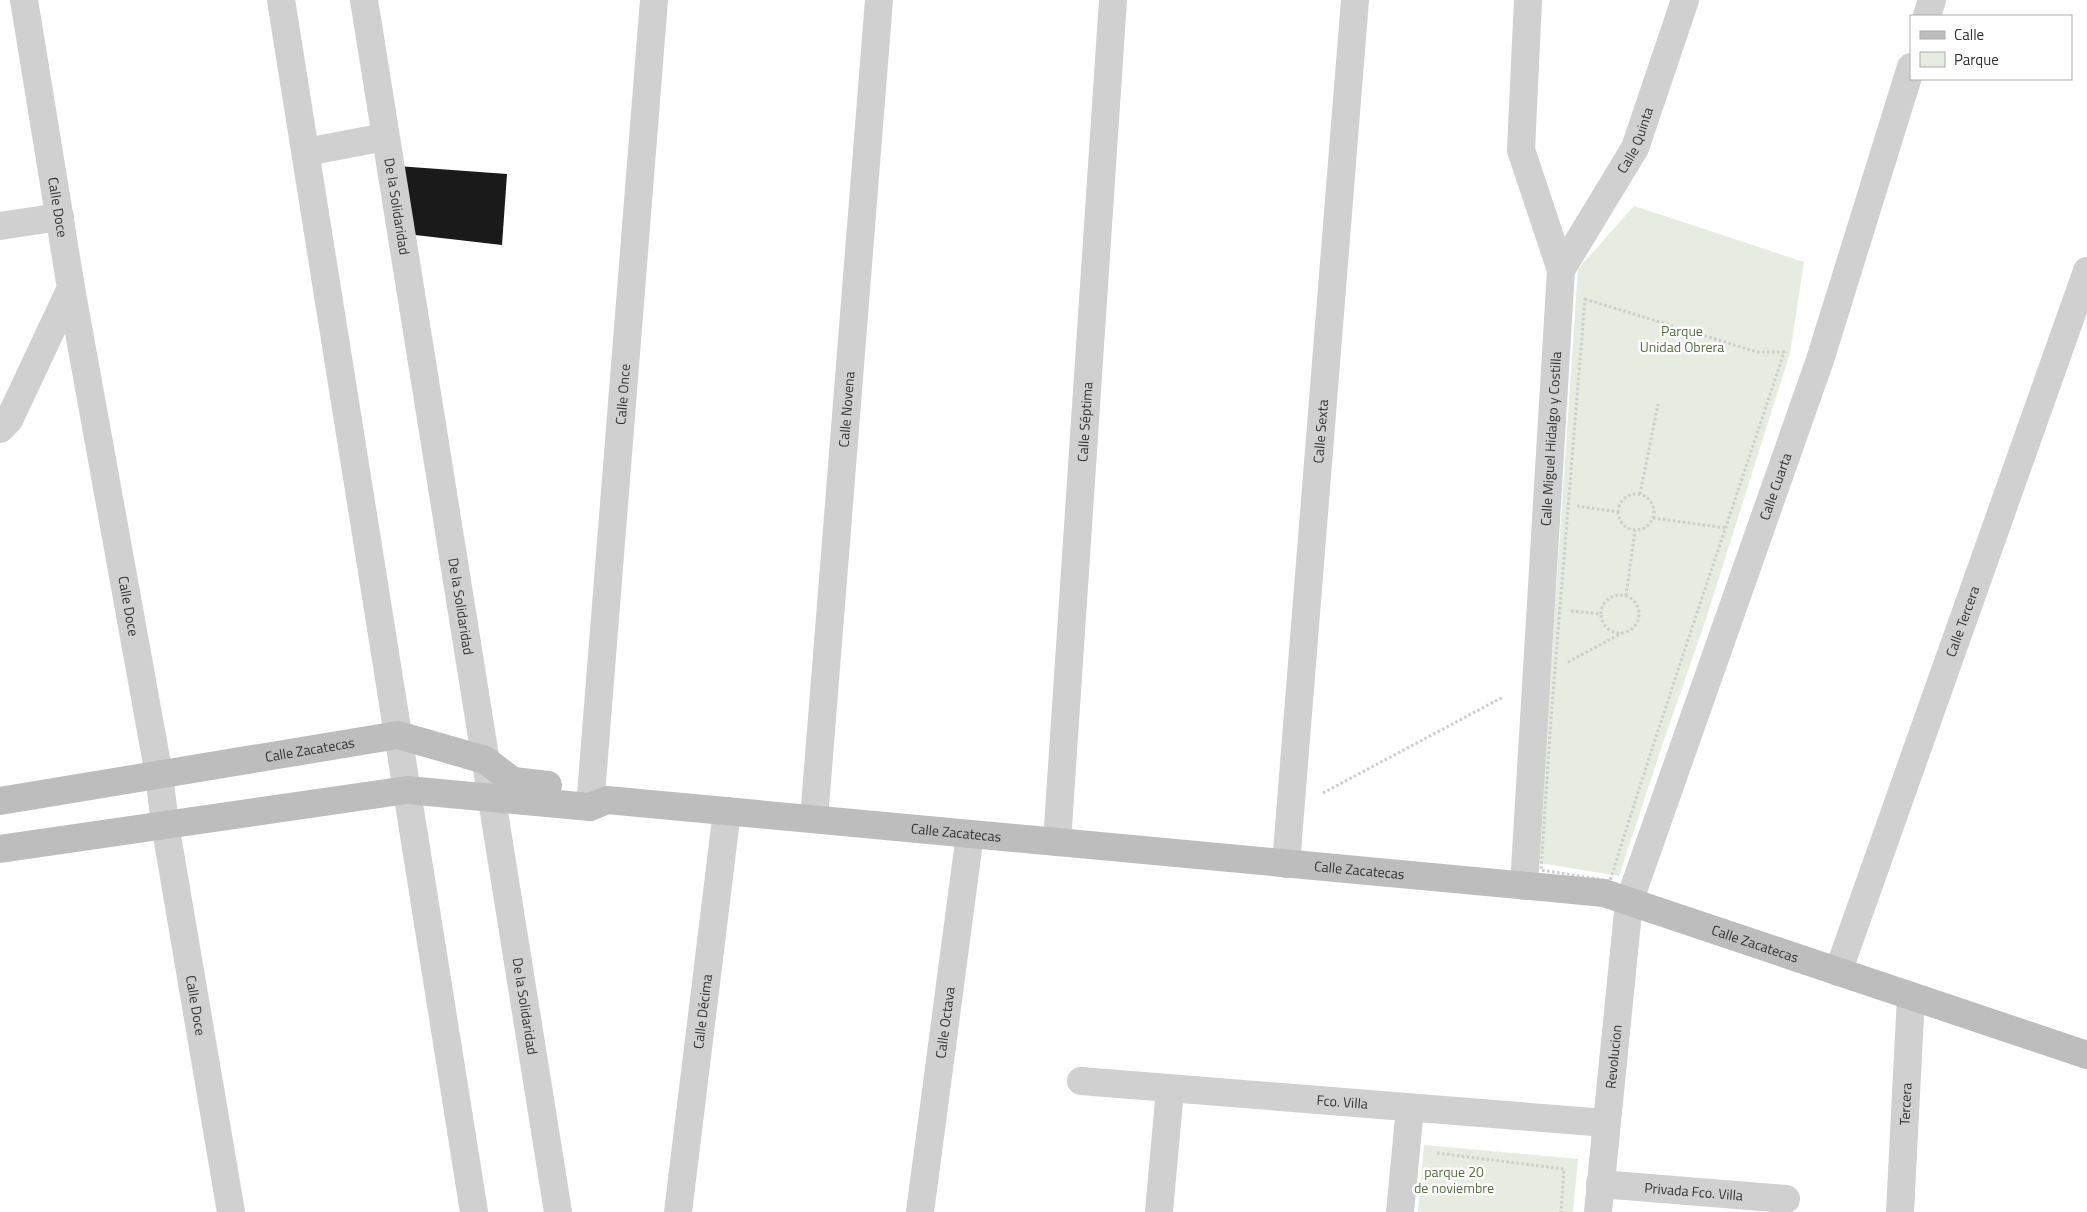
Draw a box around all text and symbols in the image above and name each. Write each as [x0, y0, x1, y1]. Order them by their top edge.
legend [1910, 15, 2072, 80]
text: Calle [1954, 23, 1984, 46]
text: Parque [1954, 48, 1999, 71]
street label: Calle Quinta [1611, 104, 1658, 177]
street label: De la Solidaridad [379, 156, 416, 256]
street label: Calle Doce [43, 175, 74, 239]
park label: Parque Unidad Obrera [1640, 320, 1724, 357]
street label: Calle Miguel Hidalgo y Costilla [1535, 351, 1566, 527]
street label: Calle Once [609, 363, 635, 426]
street label: Calle Novena [833, 370, 859, 448]
street label: Calle Séptima [1071, 381, 1098, 463]
street label: Calle Sexta [1307, 399, 1333, 464]
street label: Calle Cuarta [1753, 450, 1796, 523]
street label: De la Solidaridad [443, 556, 480, 656]
street label: Calle Doce [113, 574, 145, 638]
street label: Calle Tercera [1940, 583, 1984, 660]
street label: Calle Zacatecas [263, 731, 356, 767]
street label: Calle Zacatecas [910, 817, 1002, 847]
street label: Calle Zacatecas [1313, 855, 1405, 884]
street label: Calle Zacatecas [1709, 919, 1801, 968]
street label: De la Solidaridad [507, 956, 544, 1056]
street label: Calle Décima [687, 973, 717, 1050]
street label: Calle Doce [181, 974, 212, 1037]
street label: Calle Octava [929, 985, 960, 1060]
street label: Revolucion [1599, 1024, 1627, 1090]
street label: Tercera [1893, 1082, 1917, 1126]
street label: Fco. Villa [1316, 1089, 1369, 1114]
park label: parque 20 de noviembre [1414, 1161, 1494, 1198]
street label: Privada Fco. Villa [1644, 1177, 1744, 1205]

